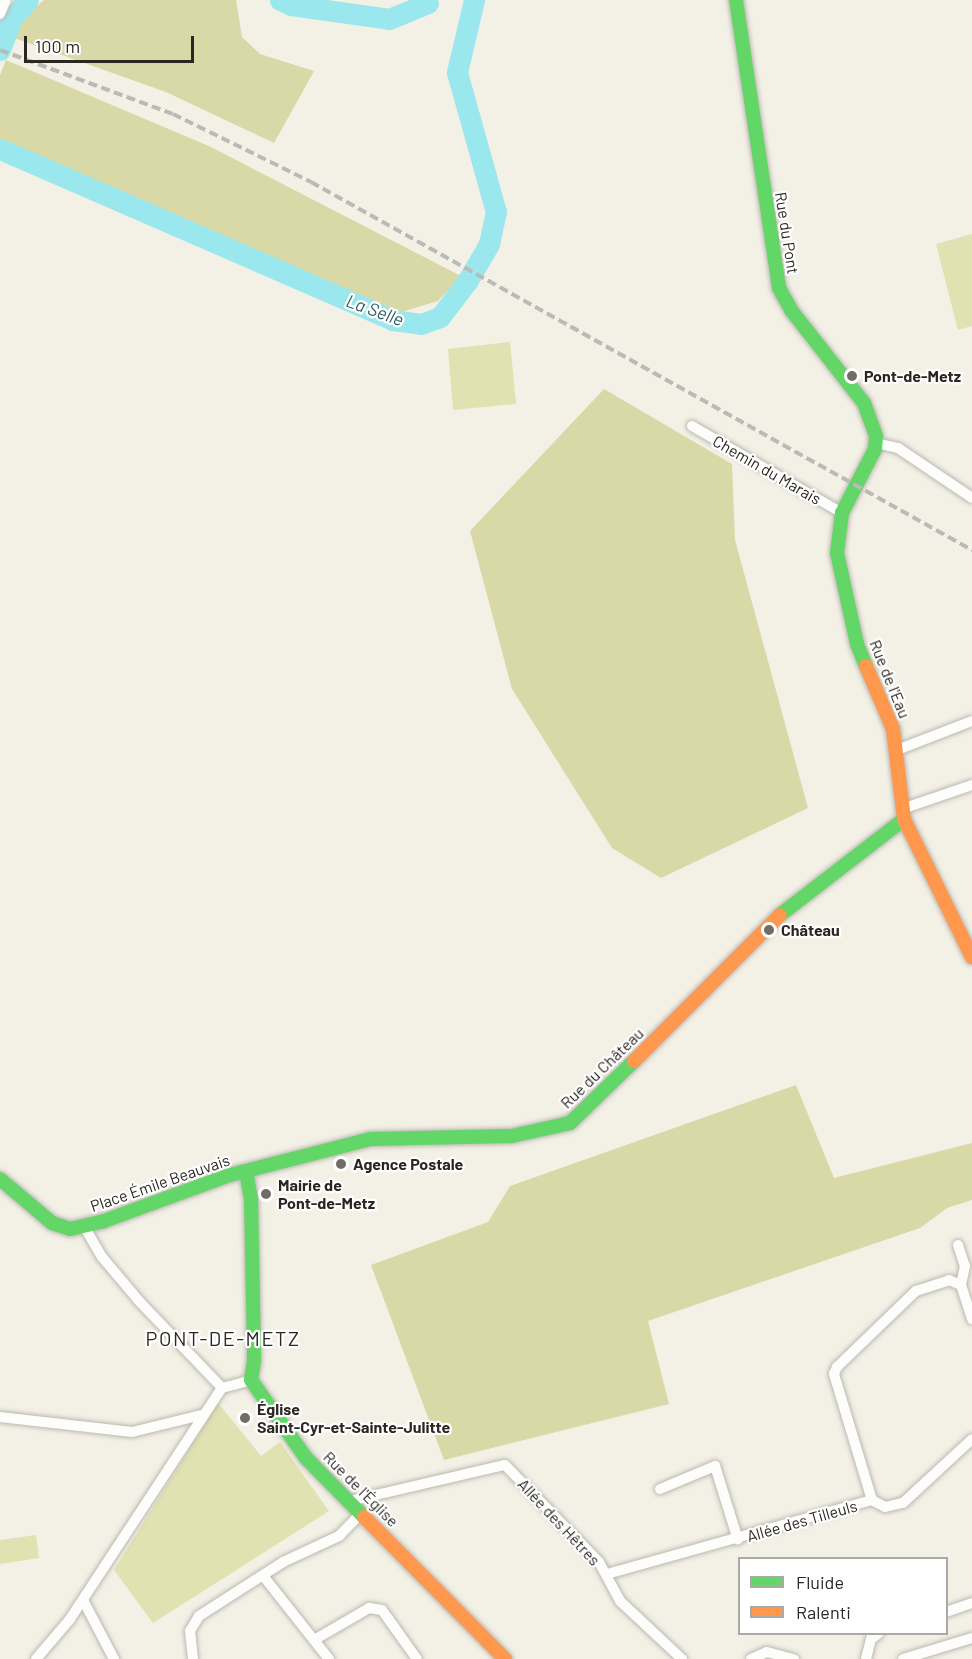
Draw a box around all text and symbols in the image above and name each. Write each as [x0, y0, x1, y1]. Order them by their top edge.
scale bar [27, 24, 196, 62]
text: 100 m [35, 35, 80, 57]
street label: Rue du Pont [771, 191, 803, 275]
water label: La Selle [343, 290, 407, 330]
place label: Pont-de-Metz [864, 366, 961, 386]
marker: Pont-de-Metz [845, 369, 859, 383]
street label: Chemin du Marais [709, 431, 825, 509]
street label: Rue de l'Eau [866, 637, 914, 721]
place label: Château [781, 920, 840, 940]
marker: Château [762, 923, 776, 937]
street label: Rue du Château [557, 1024, 647, 1112]
street label: Place Émile Beauvais [88, 1150, 232, 1216]
place label: Agence Postale [353, 1154, 463, 1174]
marker: Agence Postale [334, 1157, 348, 1171]
place label: Mairie de Pont-de-Metz [278, 1175, 375, 1213]
marker: Mairie de Pont-de-Metz [259, 1187, 273, 1201]
district label: PONT-DE-METZ [146, 1326, 300, 1350]
place label: Église Saint-Cyr-et-Sainte-Julitte [257, 1399, 450, 1437]
marker: Église Saint-Cyr-et-Sainte-Julitte [238, 1411, 252, 1425]
street label: Rue de l'Église [319, 1447, 403, 1531]
street label: Allée des Hêtres [514, 1475, 604, 1569]
street label: Allée des Tilleuls [744, 1496, 860, 1546]
legend [738, 1557, 948, 1635]
text: Fluide [796, 1571, 844, 1593]
text: Ralenti [796, 1601, 851, 1623]

